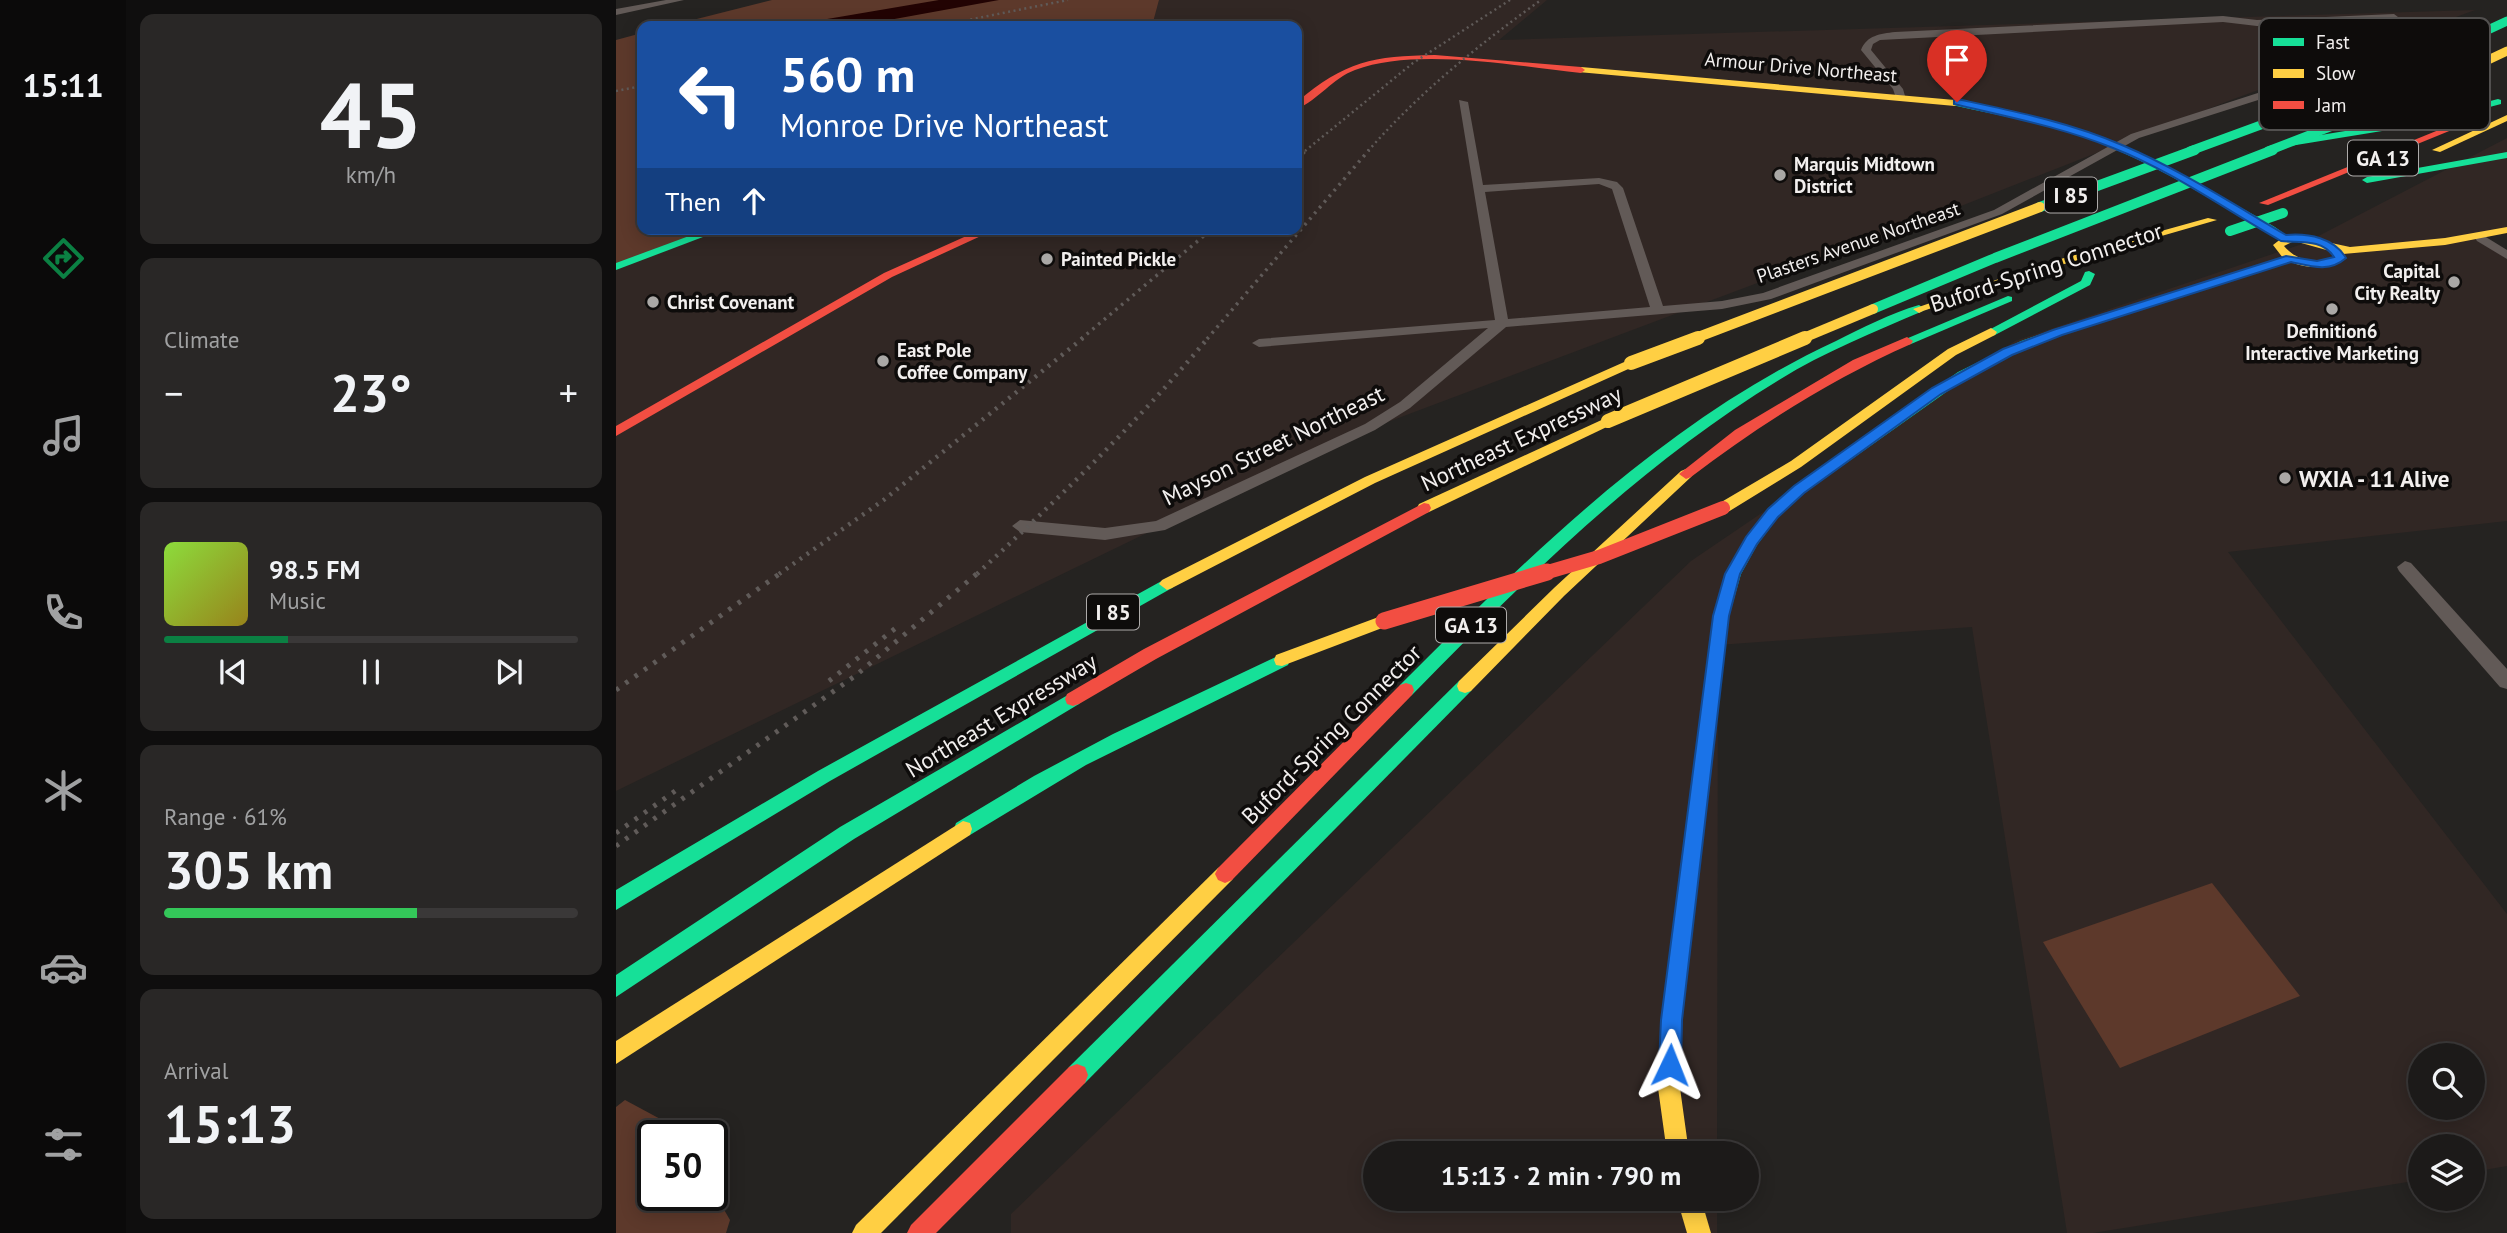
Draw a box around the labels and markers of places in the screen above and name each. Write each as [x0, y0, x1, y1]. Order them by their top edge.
pin [1927, 30, 1987, 102]
place label: Marquis Midtown District [1794, 152, 1935, 198]
marker: Marquis Midtown District [1772, 167, 1788, 183]
place label: Painted Pickle [1061, 247, 1176, 271]
marker: Painted Pickle [1039, 251, 1055, 267]
place label: Capital City Realty [2354, 259, 2441, 305]
marker: Capital City Realty [2446, 274, 2462, 290]
place label: Christ Covenant [667, 290, 795, 314]
marker: Christ Covenant [645, 294, 661, 310]
marker: Definition6 Interactive Marketing [2324, 301, 2340, 317]
place label: Definition6 Interactive Marketing [2245, 319, 2419, 365]
place label: East Pole Coffee Company [897, 338, 1028, 384]
marker: East Pole Coffee Company [875, 353, 891, 369]
place label: WXIA - 11 Alive [2299, 464, 2450, 493]
marker: WXIA - 11 Alive [2277, 470, 2293, 486]

